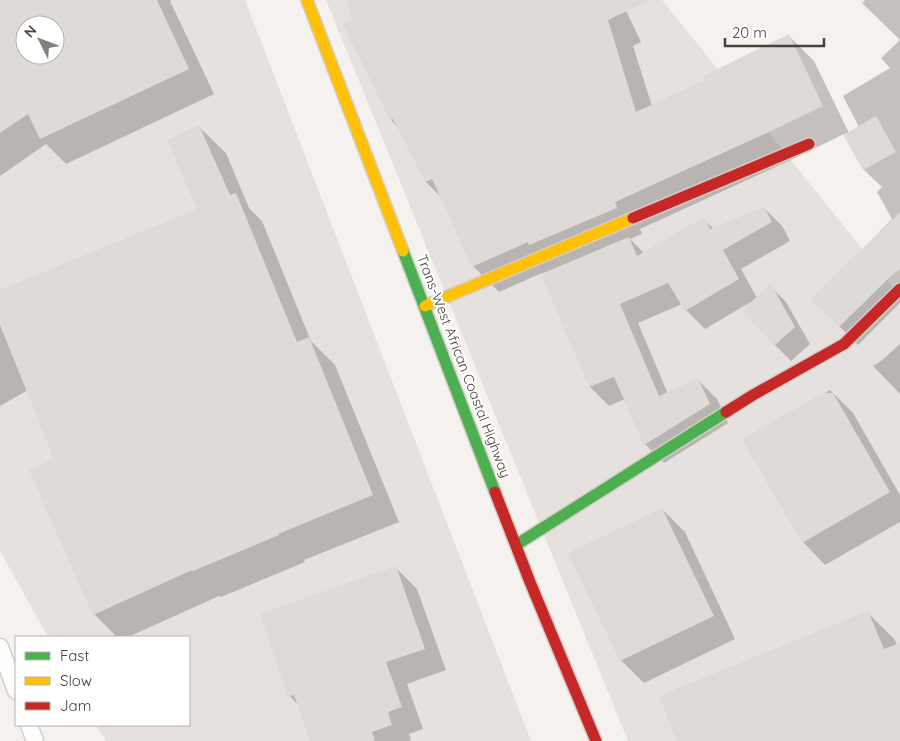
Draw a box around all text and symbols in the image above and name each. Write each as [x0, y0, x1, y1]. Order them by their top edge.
north arrow [15, 15, 65, 65]
scale bar [725, 15, 824, 47]
text: N [20, 21, 40, 41]
text: 20 m [732, 23, 767, 42]
street label: Trans-West African Coastal Highway [413, 252, 515, 480]
legend [15, 636, 190, 726]
text: Fast [60, 646, 89, 665]
text: Slow [60, 671, 92, 690]
text: Jam [60, 696, 91, 715]

